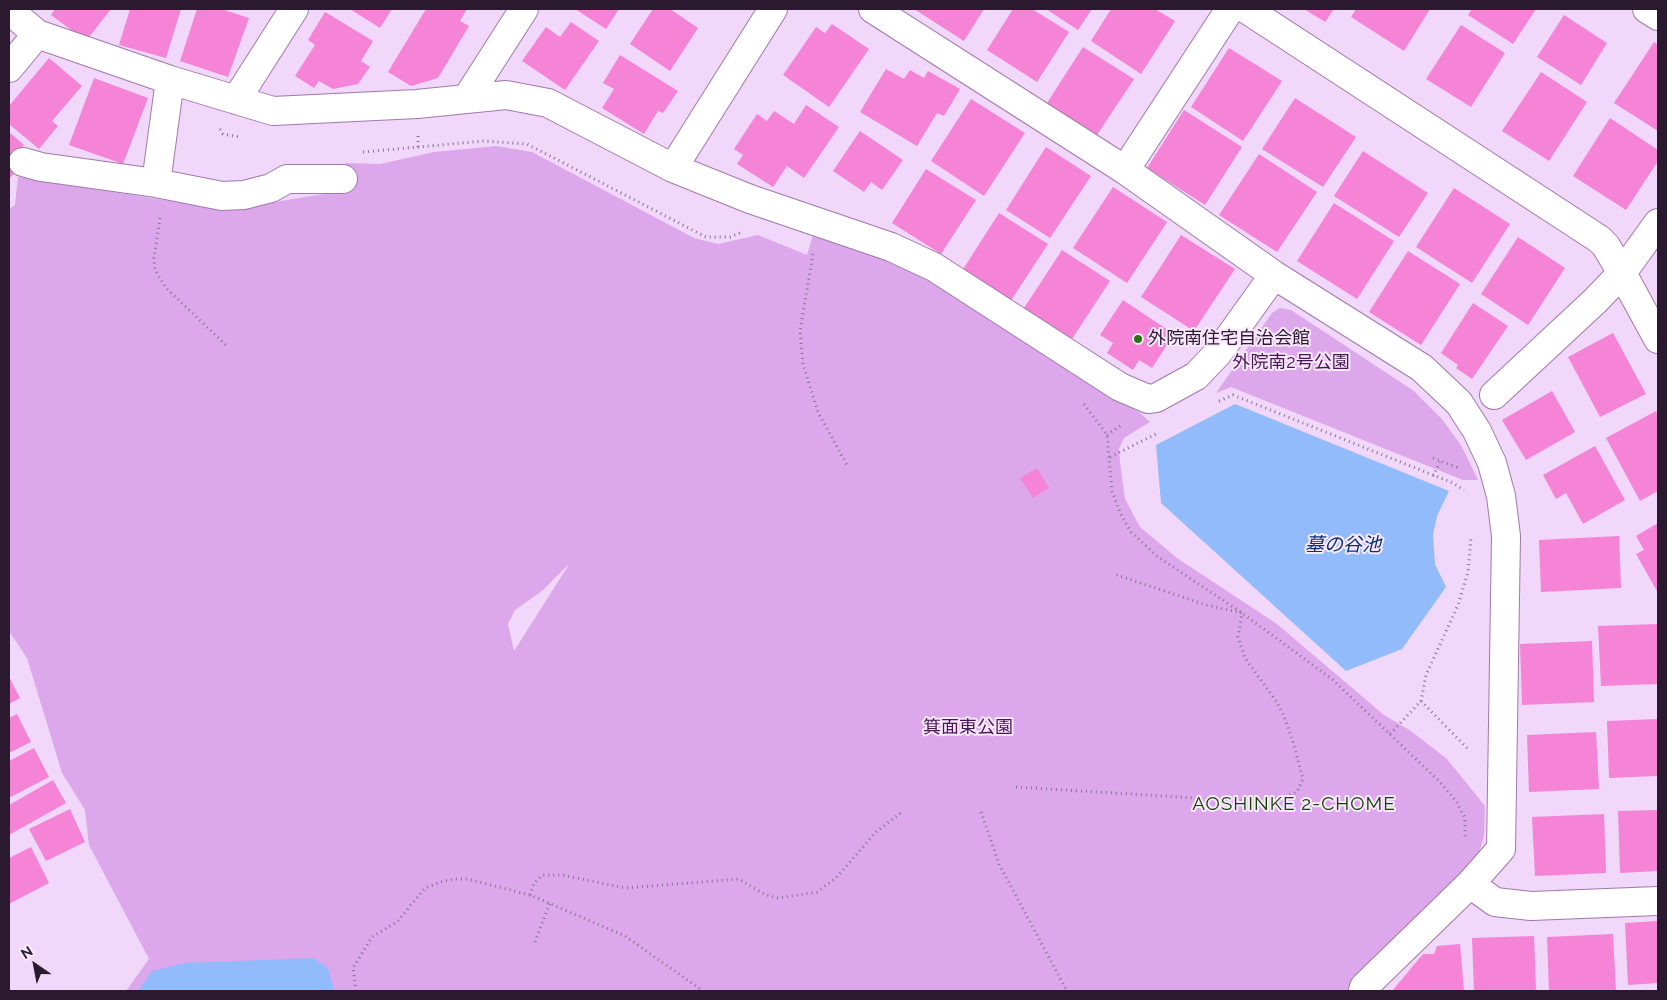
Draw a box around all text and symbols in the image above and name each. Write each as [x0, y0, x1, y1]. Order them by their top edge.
place label: 外院南住宅自治会館 [1148, 328, 1310, 350]
marker: 外院南住宅自治会館 [1132, 333, 1144, 345]
park label: 外院南2号公園 [1232, 352, 1350, 374]
water label: 墓の谷池 [1305, 534, 1381, 556]
park label: 箕面東公園 [923, 717, 1013, 739]
district label: AOSHINKE 2-CHOME [1190, 793, 1398, 815]
north arrow [10, 940, 60, 990]
text: N [18, 943, 36, 962]

